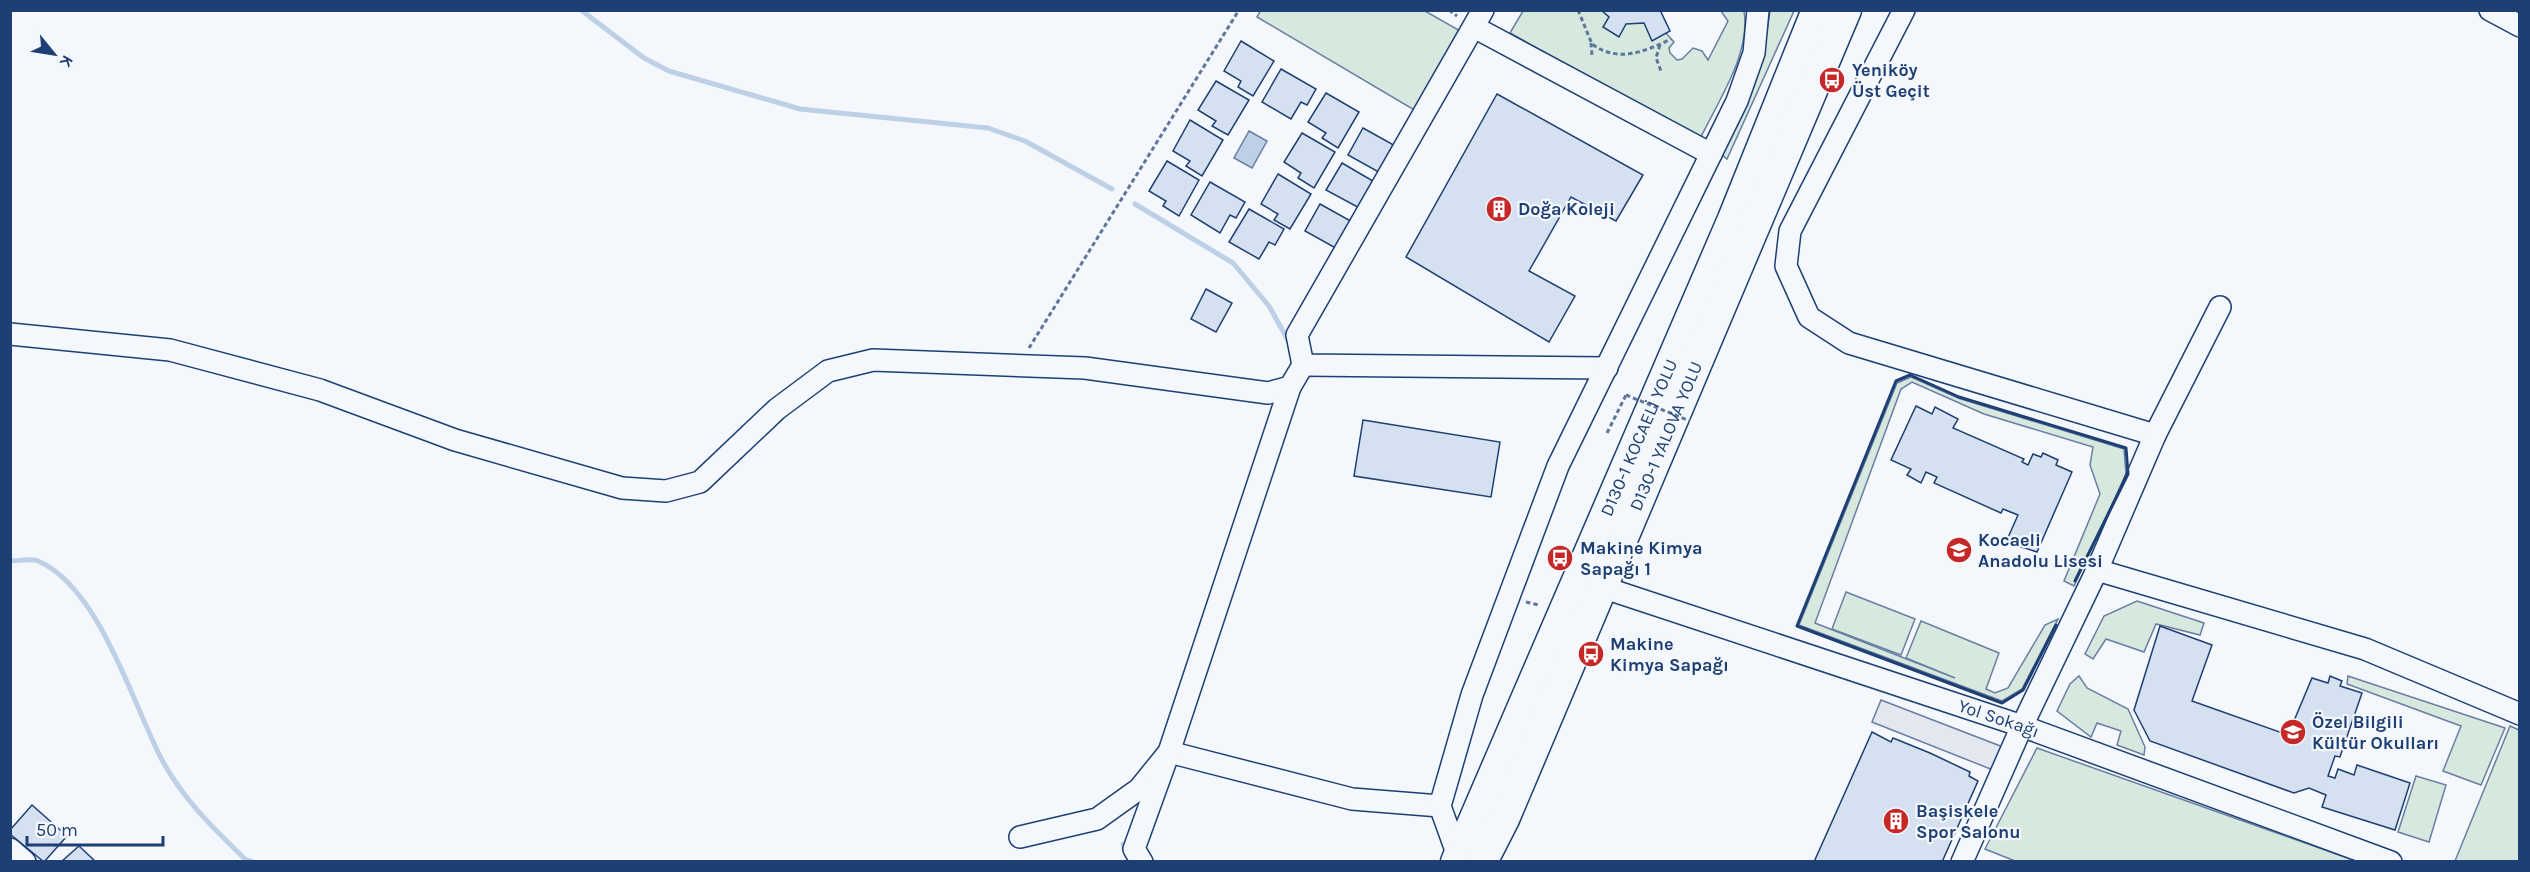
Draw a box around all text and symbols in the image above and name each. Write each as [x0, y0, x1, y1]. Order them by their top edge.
north arrow [24, 24, 84, 84]
text: K [55, 52, 77, 71]
place label: Yeniköy Üst Geçit [1852, 59, 1930, 102]
bus stop icon: Yeniköy Üst Geçit [1817, 65, 1847, 95]
building icon: Doğa Koleji [1484, 194, 1514, 224]
place label: Doğa Koleji [1518, 198, 1615, 220]
street label: D130-1 KOCAELİ YOLU [1595, 356, 1682, 520]
street label: D130-1 YALOVA YOLU [1625, 358, 1707, 514]
place label: Kocaeli Anadolu Lisesi [1978, 529, 2103, 572]
school or university icon: Kocaeli Anadolu Lisesi [1944, 535, 1974, 565]
place label: Makine Kimya Sapağı 1 [1580, 537, 1702, 580]
bus stop icon: Makine Kimya Sapağı 1 [1545, 543, 1575, 573]
place label: Makine Kimya Sapağı [1610, 633, 1729, 676]
bus stop icon: Makine Kimya Sapağı [1576, 639, 1606, 669]
street label: Yol Sokağı [1955, 695, 2042, 742]
place label: Özel Bilgili Kültür Okulları [2312, 711, 2439, 754]
school or university icon: Özel Bilgili Kültür Okulları [2278, 717, 2308, 747]
place label: Başiskele Spor Salonu [1916, 800, 2020, 843]
building icon: Başiskele Spor Salonu [1881, 806, 1911, 836]
scale bar [27, 809, 164, 847]
text: 50 m [36, 819, 78, 841]

